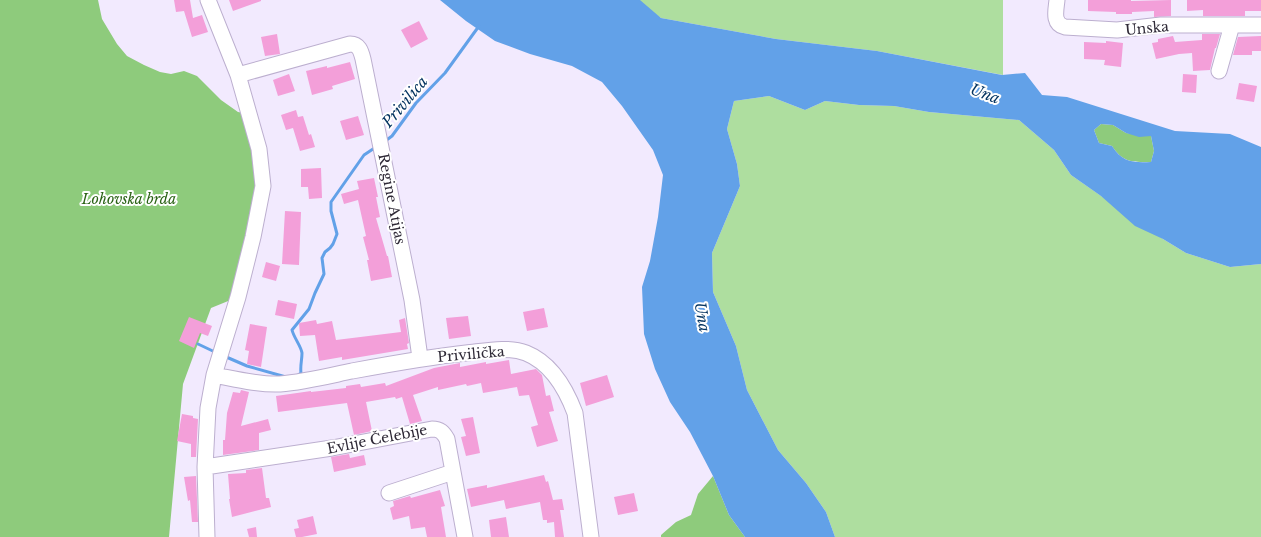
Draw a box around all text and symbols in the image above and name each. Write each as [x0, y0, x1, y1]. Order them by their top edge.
street label: Unska [1124, 17, 1170, 39]
water label: Privilica [377, 72, 431, 132]
water label: Una [968, 79, 1002, 108]
street label: Regine Atijas [374, 152, 410, 246]
park label: Lohovska brda [81, 190, 176, 208]
water label: Una [691, 301, 714, 333]
street label: Privilička [437, 342, 506, 366]
street label: Evlije Čelebije [325, 419, 429, 458]

